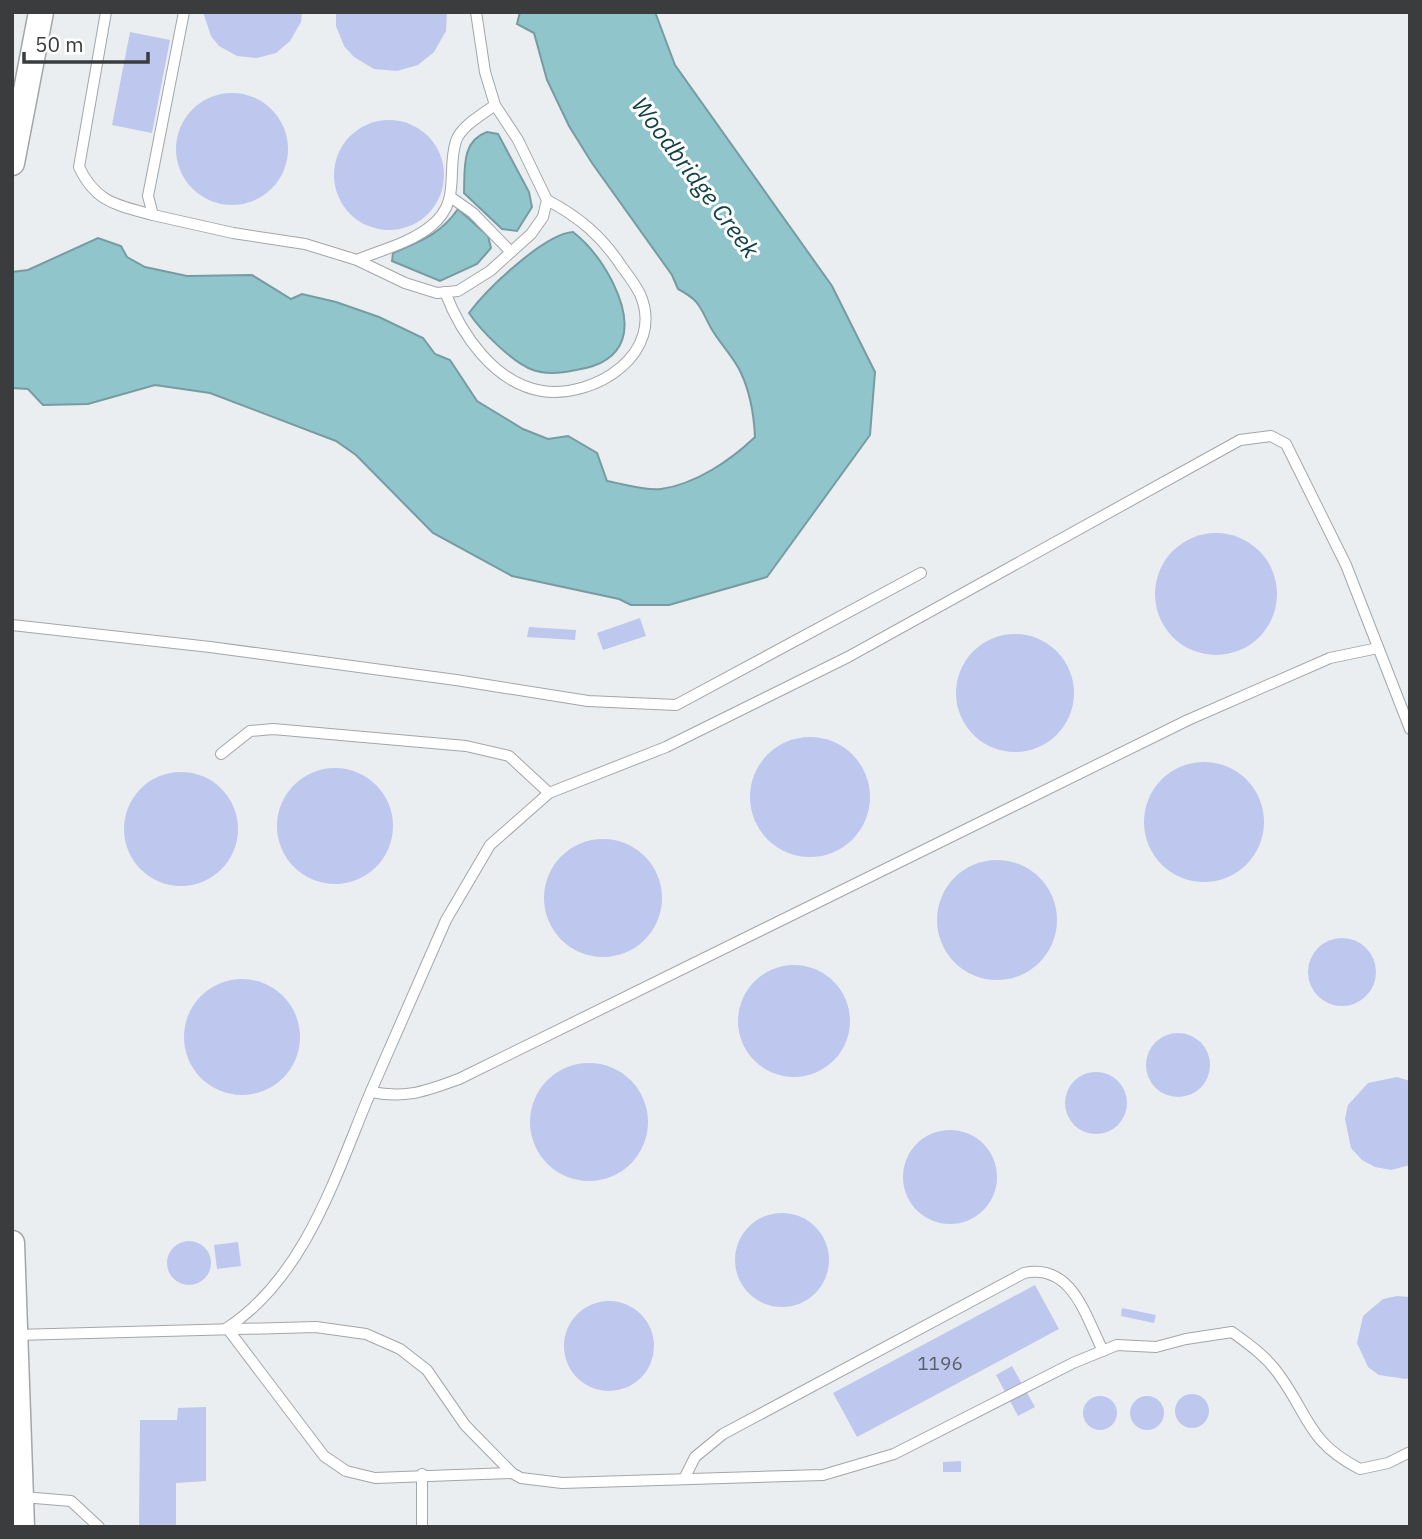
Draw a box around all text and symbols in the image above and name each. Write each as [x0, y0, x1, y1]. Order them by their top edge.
scale bar [24, 21, 149, 65]
text: 50 m [35, 30, 84, 58]
water label: Woodbridge Creek [625, 90, 767, 264]
house number: 1196 [917, 1351, 963, 1375]

